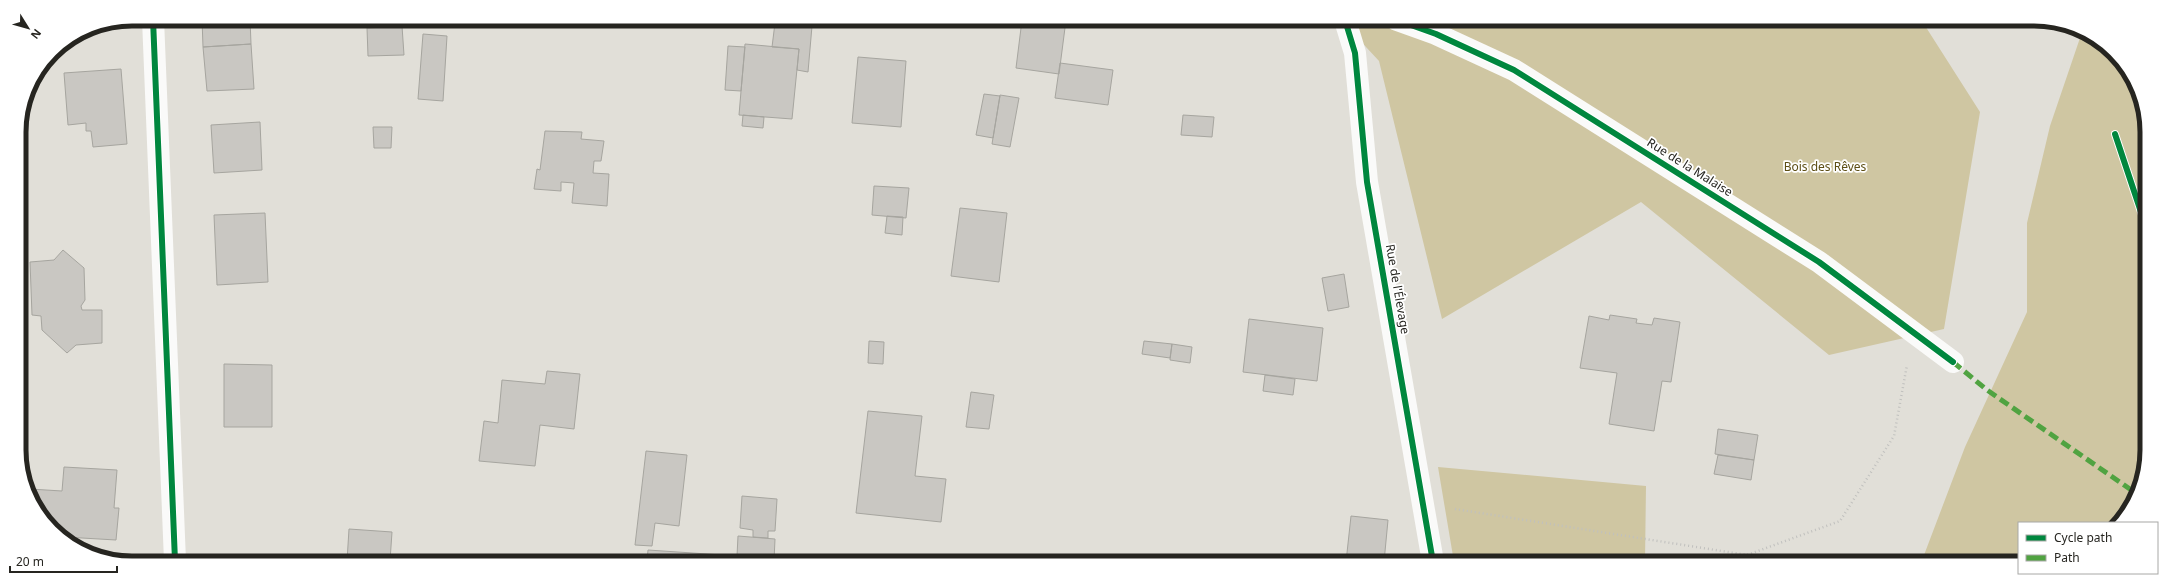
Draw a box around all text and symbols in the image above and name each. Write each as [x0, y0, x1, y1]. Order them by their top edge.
north arrow [8, 8, 48, 48]
text: N [28, 26, 45, 42]
street label: Rue de la Malaise [1644, 134, 1736, 200]
park label: Bois des Rêves [1784, 158, 1867, 175]
street label: Rue de l'Élevage [1382, 243, 1414, 336]
legend [2018, 522, 2158, 574]
text: Cycle path [2054, 529, 2112, 546]
scale bar [10, 548, 117, 574]
text: Path [2054, 549, 2080, 566]
text: 20 m [16, 553, 44, 570]

